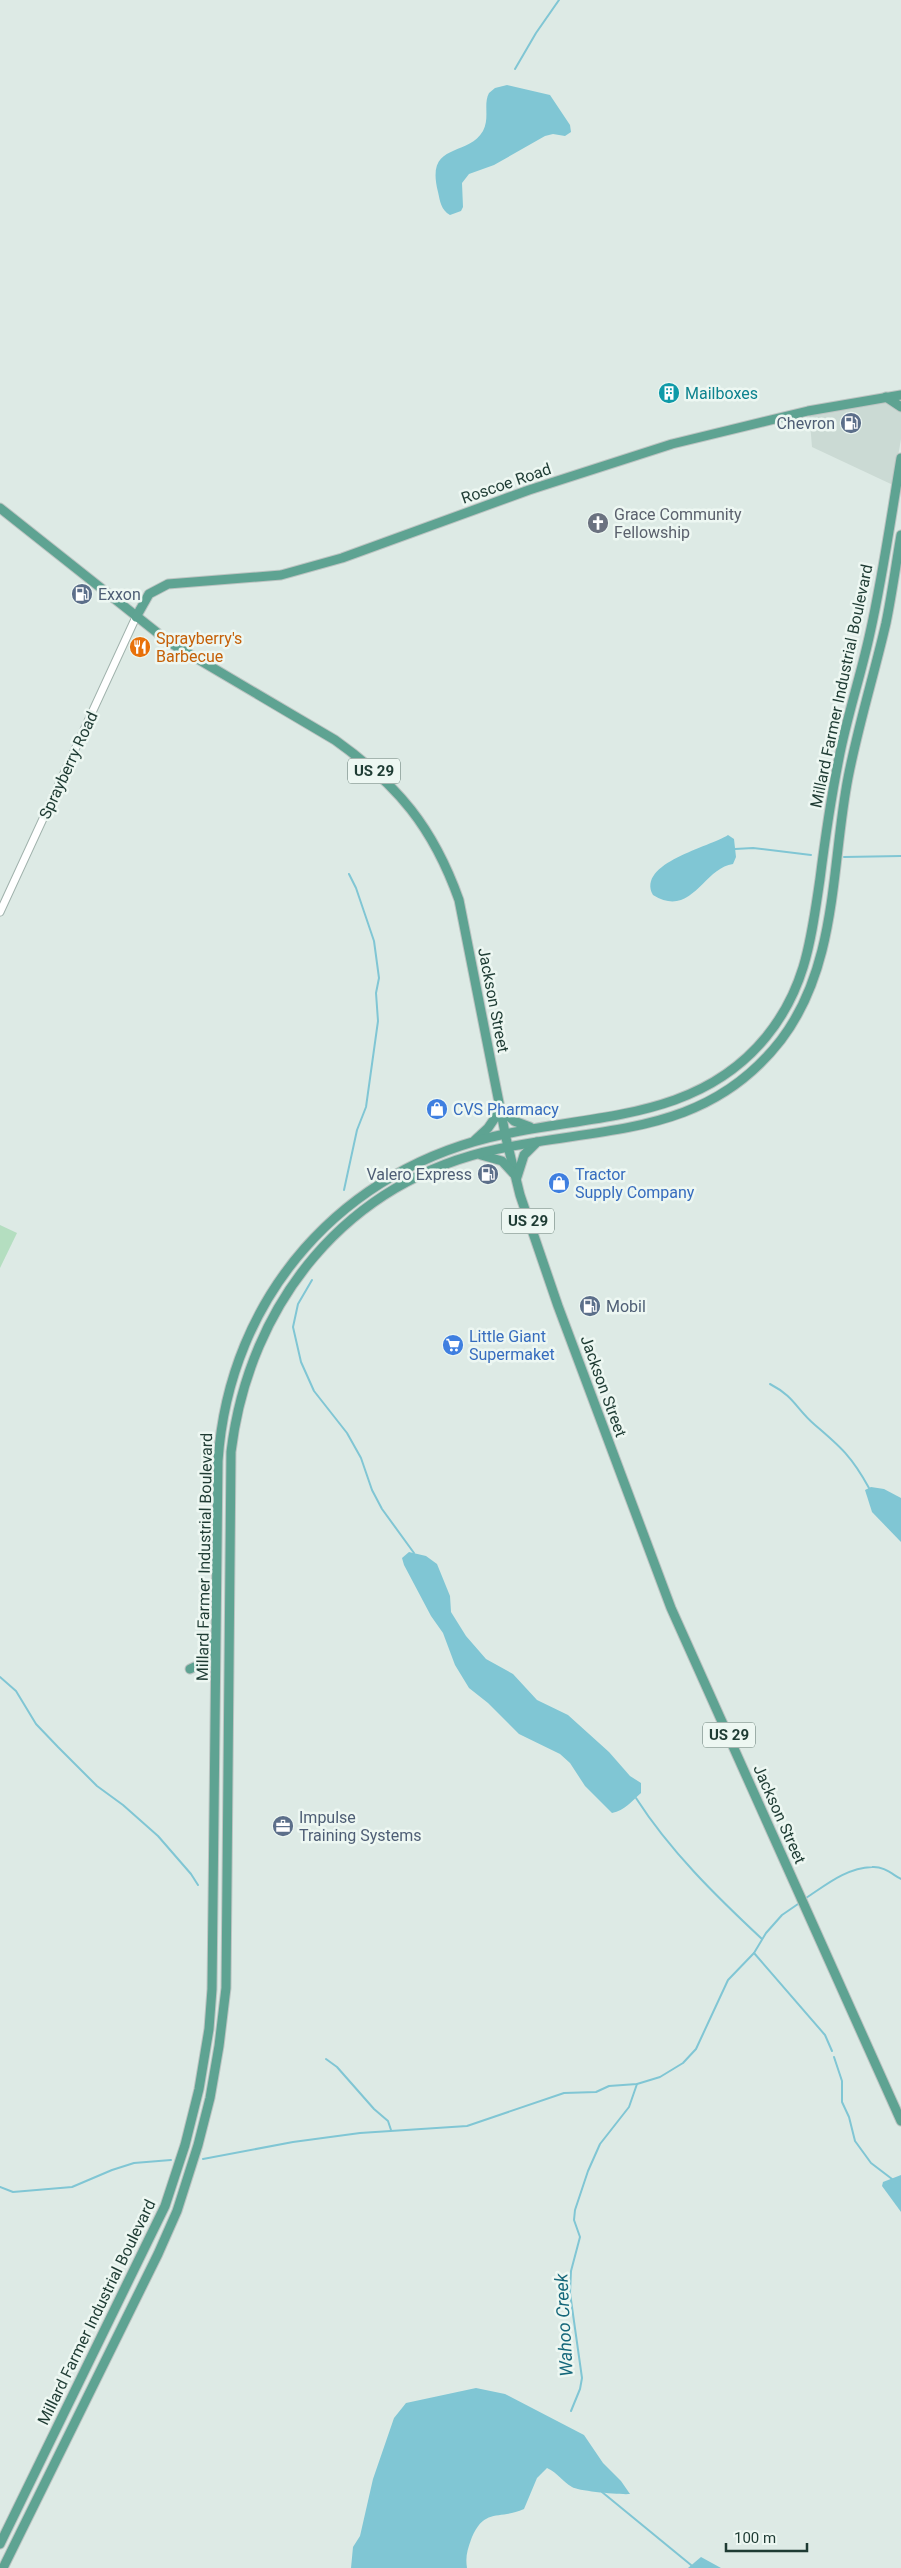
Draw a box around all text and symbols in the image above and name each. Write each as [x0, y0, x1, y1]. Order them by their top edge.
building icon: Mailboxes [657, 381, 681, 405]
place label: Mailboxes [685, 384, 758, 403]
fuel station icon: Chevron [839, 411, 863, 435]
place label: Chevron [776, 414, 835, 433]
street label: Roscoe Road [459, 459, 554, 508]
place label: Grace Community Fellowship [614, 505, 742, 542]
church icon: Grace Community Fellowship [586, 511, 610, 535]
street label: Millard Farmer Industrial Boulevard [806, 563, 877, 810]
fuel station icon: Exxon [70, 582, 94, 606]
place label: Exxon [98, 585, 141, 604]
place label: Sprayberry's Barbecue [156, 629, 242, 666]
restaurant icon: Sprayberry's Barbecue [128, 635, 152, 659]
street label: Sprayberry Road [35, 708, 102, 822]
road number: US 29 [348, 758, 400, 784]
street label: Jackson Street [474, 946, 513, 1054]
shop icon: CVS Pharmacy [425, 1097, 449, 1121]
place label: CVS Pharmacy [453, 1100, 559, 1119]
fuel station icon: Valero Express [476, 1162, 500, 1186]
place label: Valero Express [366, 1165, 472, 1184]
place label: Tractor Supply Company [575, 1165, 695, 1202]
shop icon: Tractor Supply Company [547, 1171, 571, 1195]
road number: US 29 [502, 1208, 554, 1234]
fuel station icon: Mobil [578, 1294, 602, 1318]
place label: Mobil [606, 1297, 646, 1316]
place label: Little Giant Supermaket [469, 1327, 555, 1364]
supermarket icon: Little Giant Supermaket [441, 1333, 465, 1357]
street label: Jackson Street [576, 1333, 631, 1439]
street label: Millard Farmer Industrial Boulevard [193, 1433, 216, 1681]
road number: US 29 [703, 1722, 755, 1748]
street label: Jackson Street [749, 1762, 810, 1867]
place label: Impulse Training Systems [299, 1808, 422, 1845]
office icon: Impulse Training Systems [271, 1814, 295, 1838]
street label: Millard Farmer Industrial Boulevard [33, 2196, 159, 2428]
water label: Wahoo Creek [550, 2272, 577, 2377]
scale bar [726, 2520, 807, 2552]
text: 100 m [734, 2529, 776, 2547]

